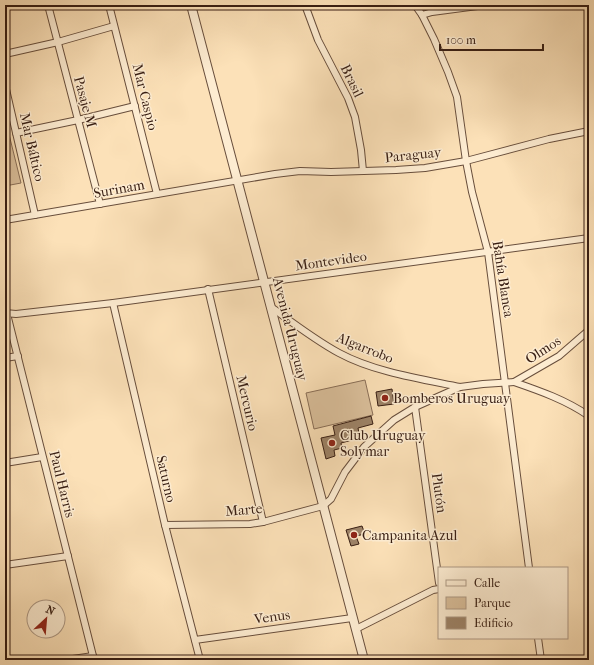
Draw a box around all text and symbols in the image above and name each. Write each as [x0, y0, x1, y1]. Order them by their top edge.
scale bar [440, 26, 543, 52]
text: 100 m [446, 33, 476, 47]
street label: Mar Caspio [129, 62, 161, 132]
street label: Brasil [337, 62, 367, 100]
street label: Pasaje M [70, 74, 100, 130]
street label: Mar Báltico [16, 111, 48, 183]
street label: Paraguay [384, 144, 443, 166]
street label: Surinam [92, 176, 146, 202]
street label: Bahía Blanca [489, 240, 518, 319]
street label: Montevideo [294, 248, 368, 274]
street label: Avenida Uruguay [269, 275, 311, 383]
street label: Algarrobo [333, 328, 396, 367]
street label: Olmos [522, 332, 564, 368]
street label: Mercurio [232, 373, 262, 433]
place label: Bomberos Uruguay [393, 390, 511, 407]
marker: Bomberos Uruguay [380, 393, 390, 403]
place label: Club Uruguay Solymar [340, 427, 426, 460]
marker: Club Uruguay Solymar [327, 438, 337, 448]
street label: Paul Harris [45, 449, 79, 519]
street label: Saturno [152, 454, 180, 504]
street label: Plutón [428, 472, 450, 514]
street label: Marte [225, 500, 263, 520]
place label: Campanita Azul [362, 527, 457, 544]
marker: Campanita Azul [349, 530, 359, 540]
legend [438, 567, 568, 639]
text: Calle [474, 576, 500, 590]
text: Parque [474, 596, 511, 610]
north arrow [26, 599, 66, 639]
text: N [44, 603, 57, 618]
street label: Venus [252, 606, 291, 628]
text: Edificio [474, 616, 513, 630]

